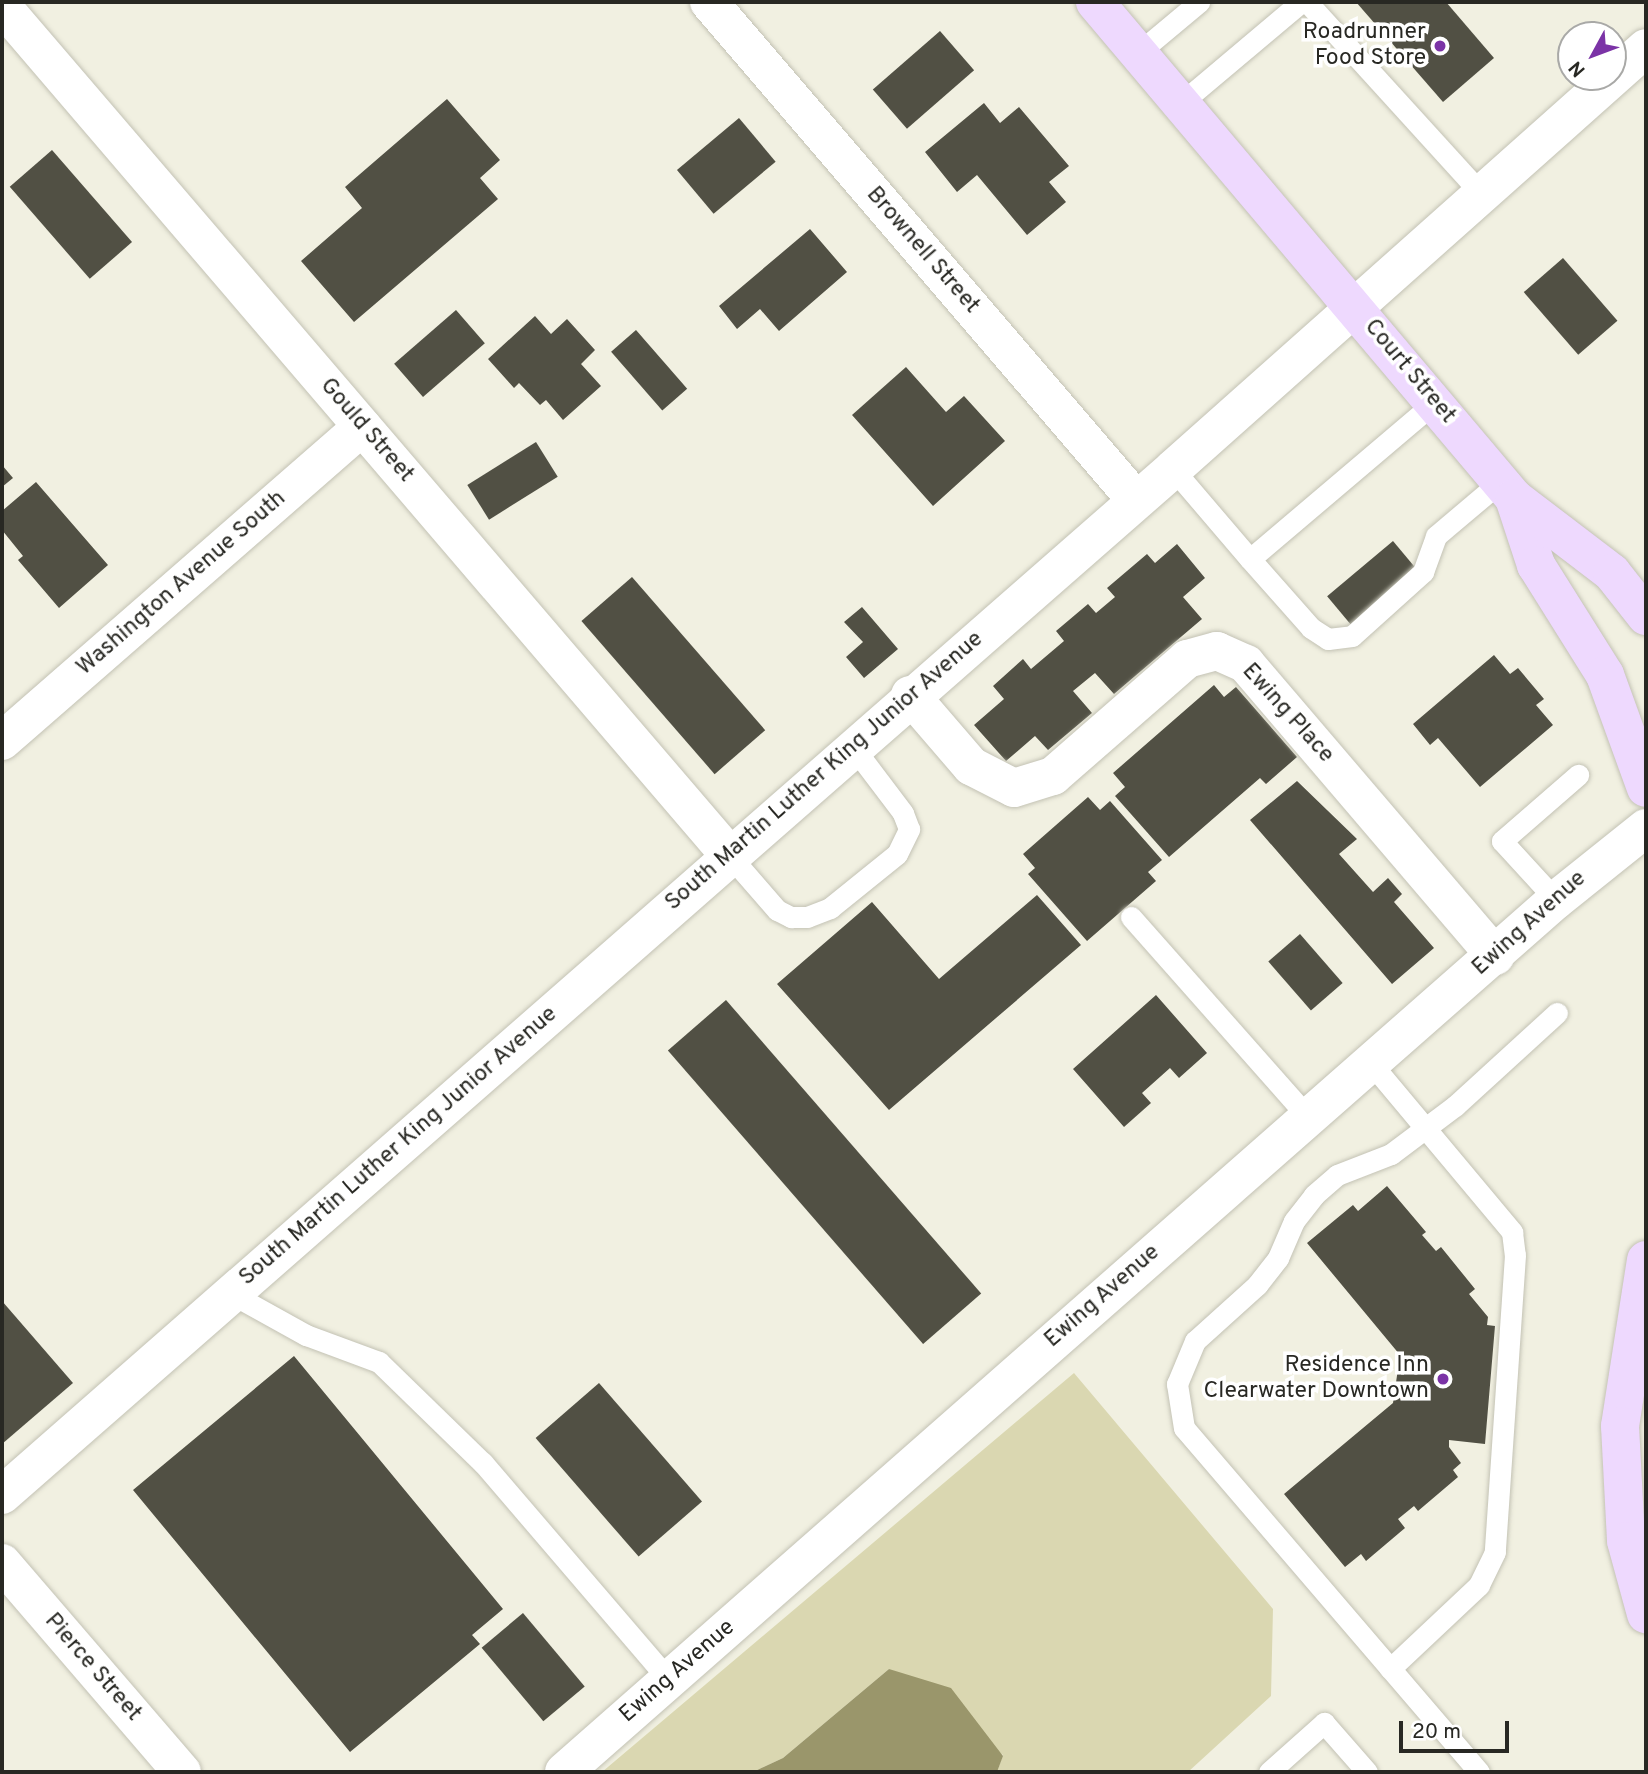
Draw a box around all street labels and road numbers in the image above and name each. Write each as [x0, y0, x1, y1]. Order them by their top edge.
street label: Brownell Street [859, 182, 985, 320]
street label: Court Street [1357, 314, 1461, 430]
street label: Gould Street [313, 373, 419, 489]
street label: Washington Avenue South [72, 485, 292, 683]
street label: South Martin Luther King Junior Avenue [660, 626, 990, 918]
street label: Ewing Place [1235, 659, 1339, 769]
street label: Ewing Avenue [1467, 865, 1593, 983]
street label: South Martin Luther King Junior Avenue [234, 1001, 564, 1293]
street label: Ewing Avenue [1039, 1239, 1167, 1355]
street label: Pierce Street [38, 1608, 146, 1728]
street label: Ewing Avenue [614, 1614, 742, 1730]

